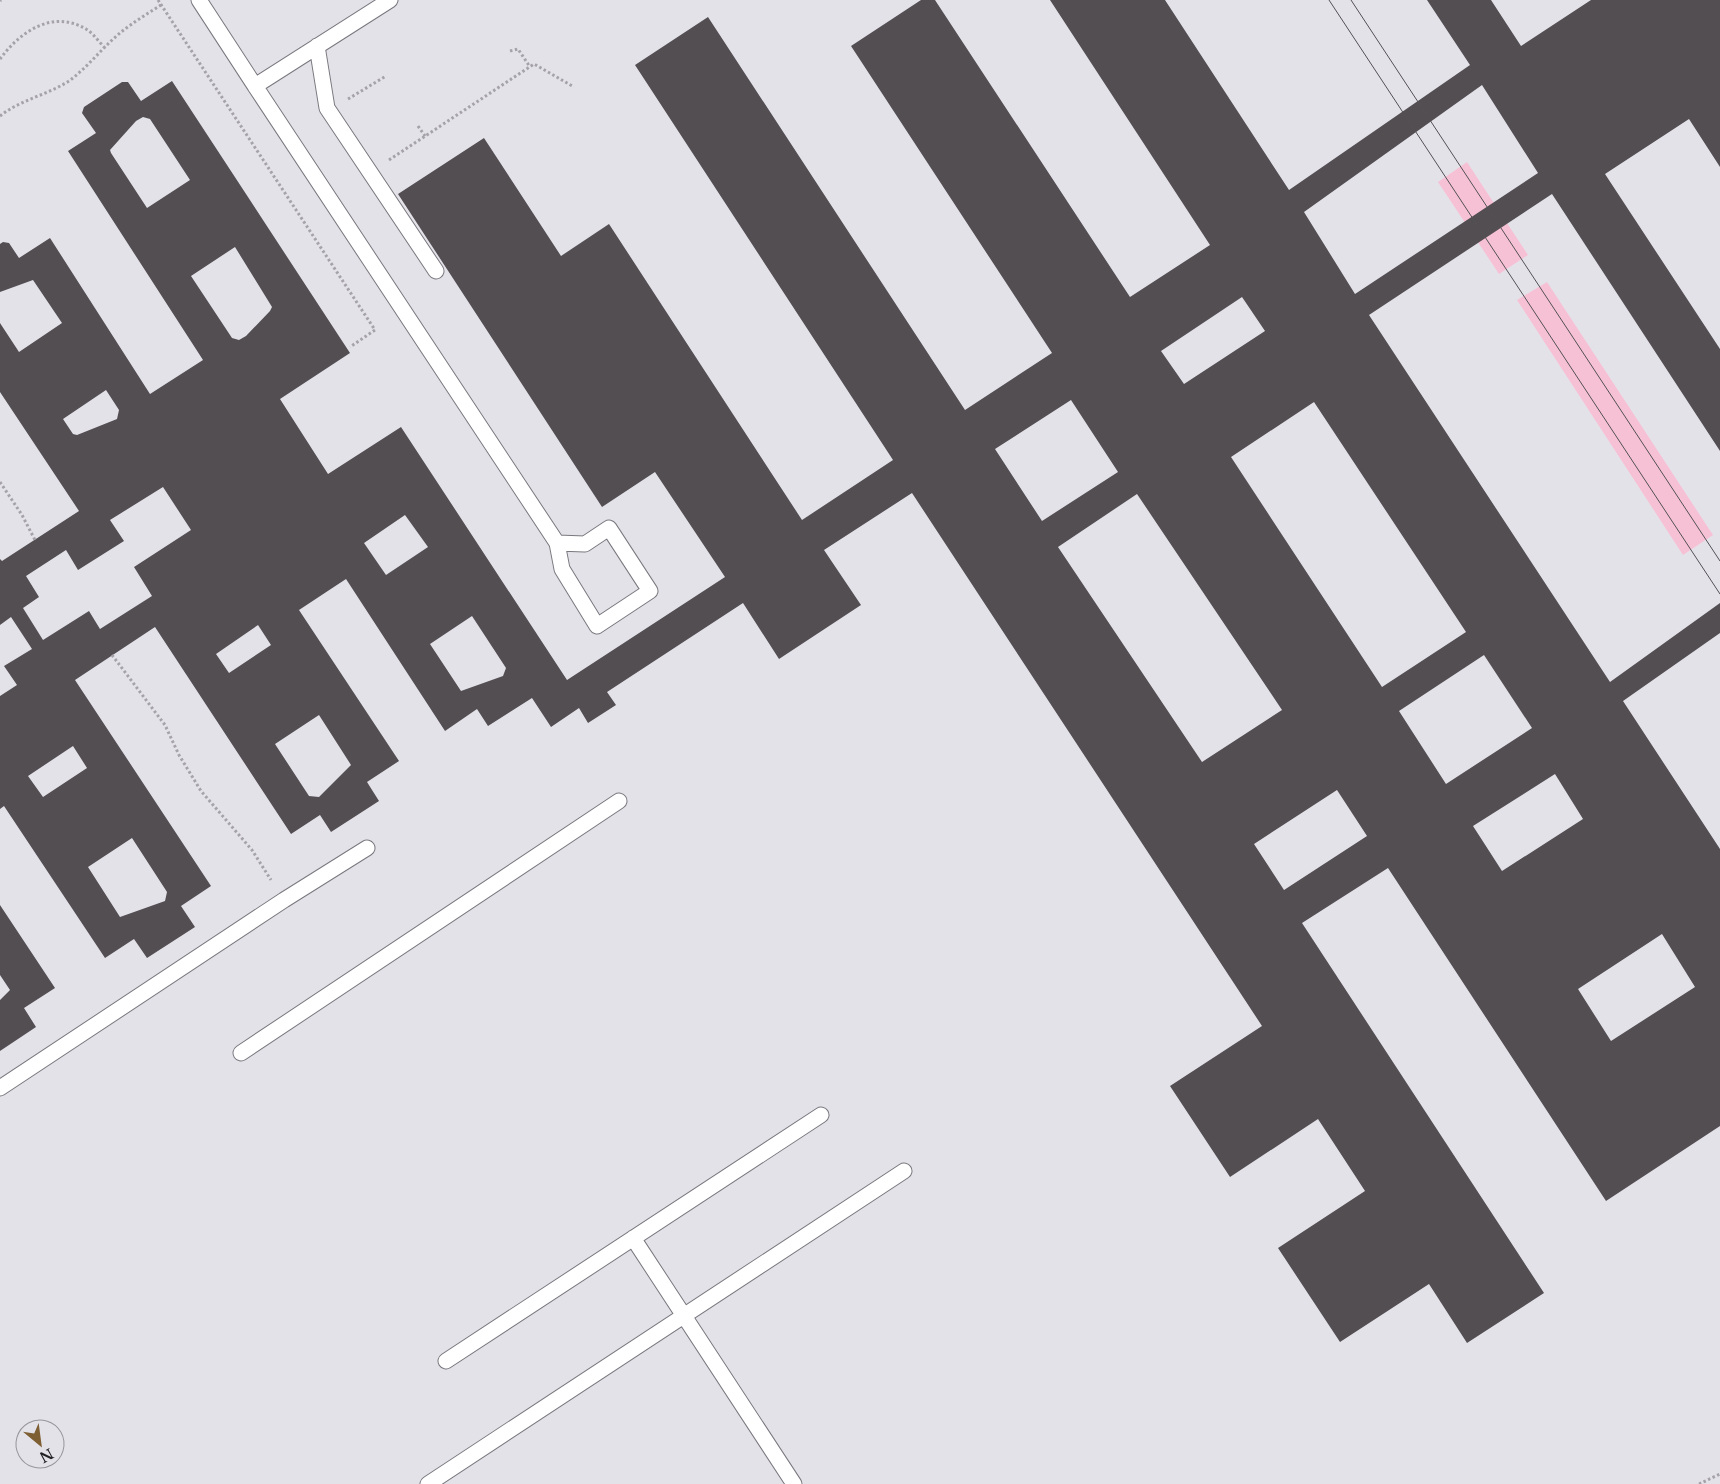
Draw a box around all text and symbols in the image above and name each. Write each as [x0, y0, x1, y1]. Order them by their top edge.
north arrow [15, 1419, 65, 1469]
text: N [36, 1444, 56, 1466]

